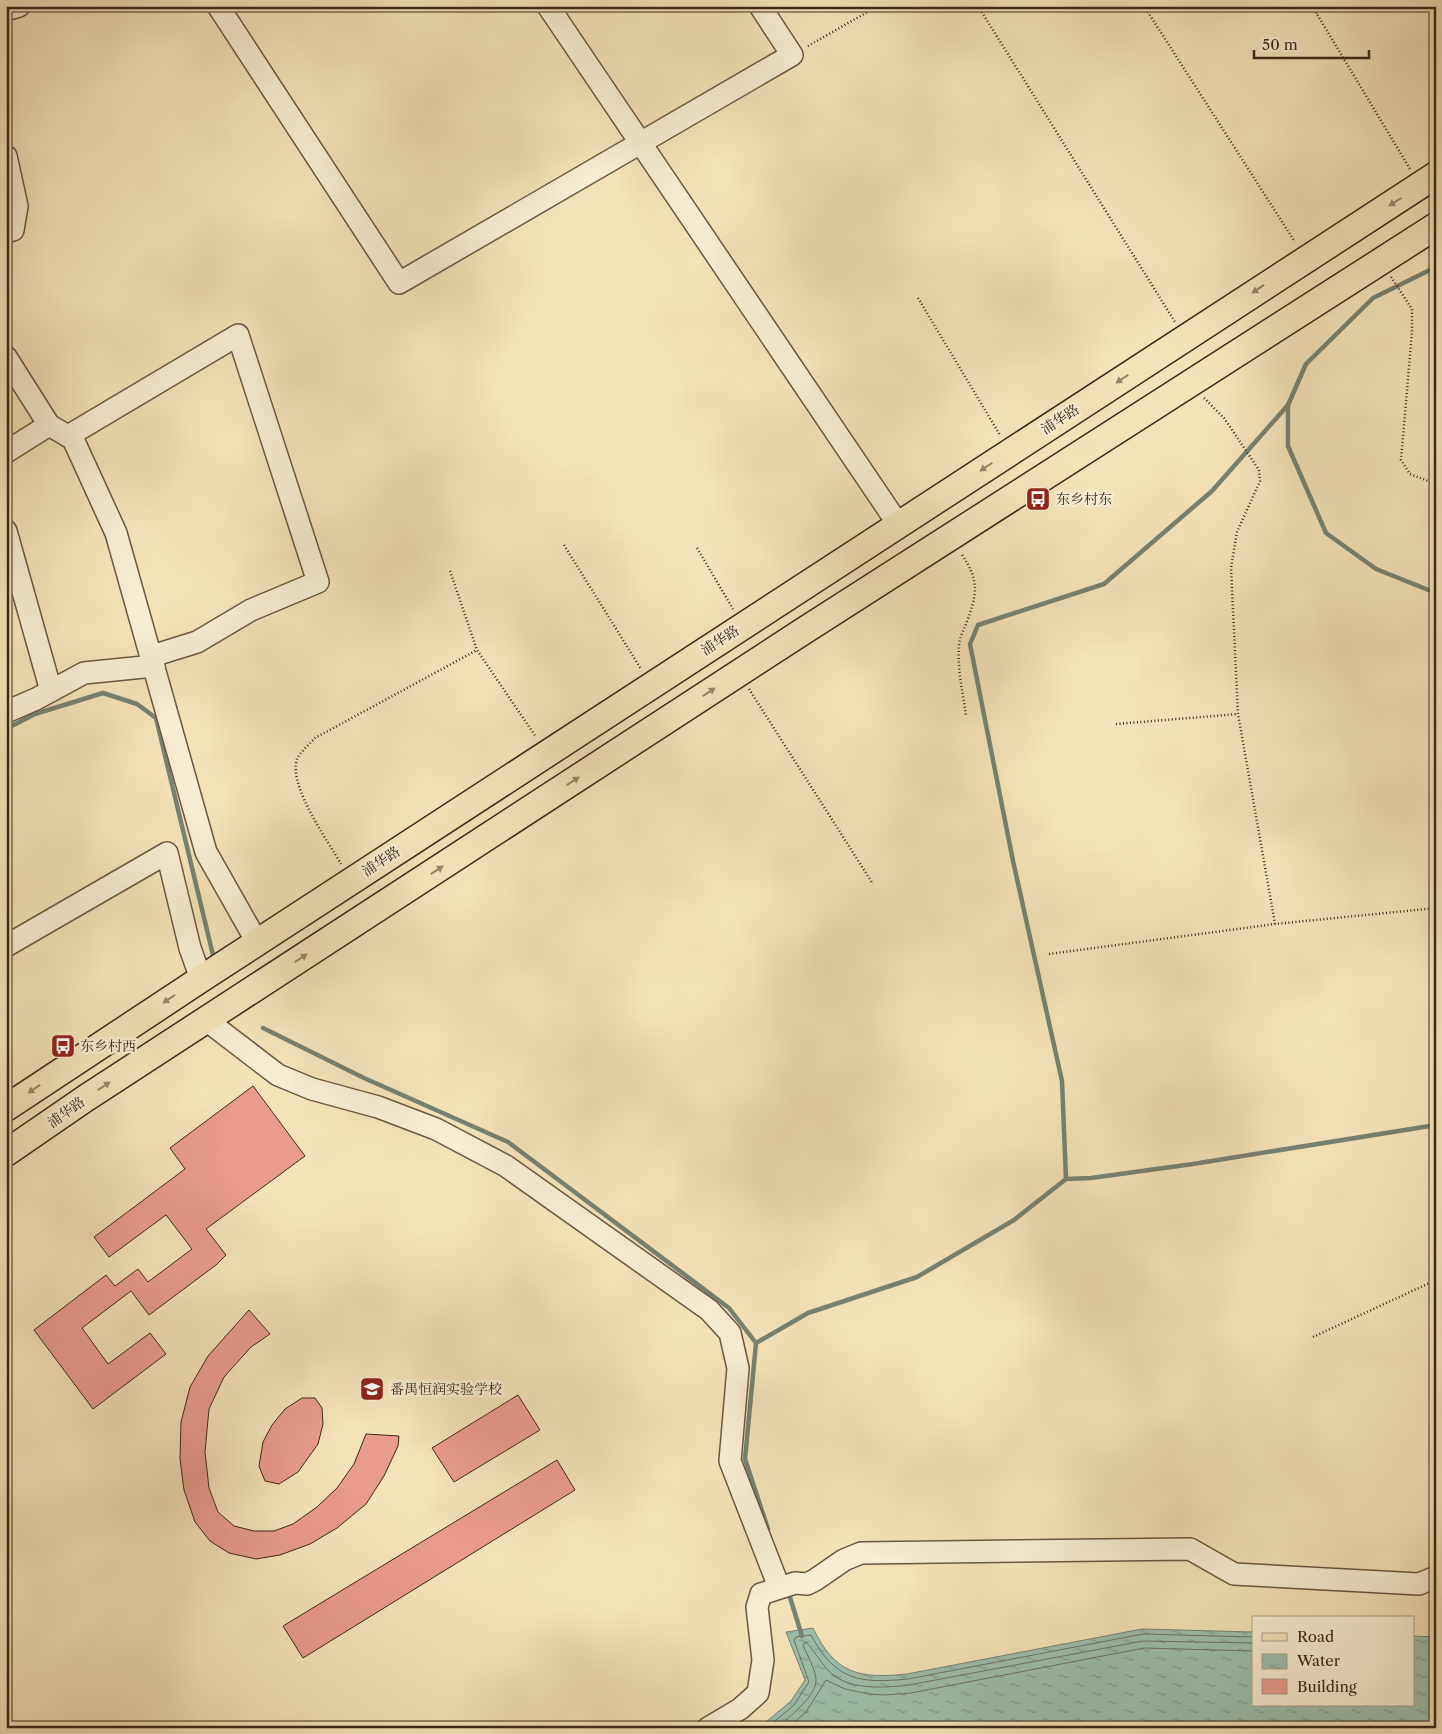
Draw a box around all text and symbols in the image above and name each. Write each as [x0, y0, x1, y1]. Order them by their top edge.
scale bar [1254, 28, 1370, 60]
text: 50 m [1262, 35, 1298, 54]
one-way arrow [1388, 197, 1401, 206]
one-way arrow [1251, 285, 1265, 294]
one-way arrow [1116, 374, 1129, 383]
street label: 浦华路 [1037, 400, 1083, 438]
one-way arrow [979, 462, 993, 472]
bus stop icon: 东乡村东 [1025, 486, 1051, 512]
place label: 东乡村东 [1056, 490, 1112, 508]
street label: 浦华路 [697, 621, 743, 659]
one-way arrow [703, 687, 716, 697]
one-way arrow [567, 776, 580, 786]
street label: 浦华路 [358, 842, 404, 880]
one-way arrow [430, 865, 444, 874]
one-way arrow [294, 953, 307, 963]
one-way arrow [162, 995, 176, 1004]
bus stop icon: 东乡村西 [50, 1033, 76, 1059]
place label: 东乡村西 [80, 1037, 136, 1055]
one-way arrow [98, 1081, 111, 1091]
one-way arrow [27, 1085, 41, 1094]
street label: 浦华路 [44, 1093, 88, 1131]
school or university icon: 番禺恒润实验学校 [359, 1376, 385, 1402]
place label: 番禺恒润实验学校 [390, 1380, 502, 1398]
legend [1252, 1616, 1414, 1706]
text: Road [1297, 1627, 1334, 1646]
text: Water [1296, 1651, 1341, 1670]
text: Building [1297, 1677, 1357, 1696]

